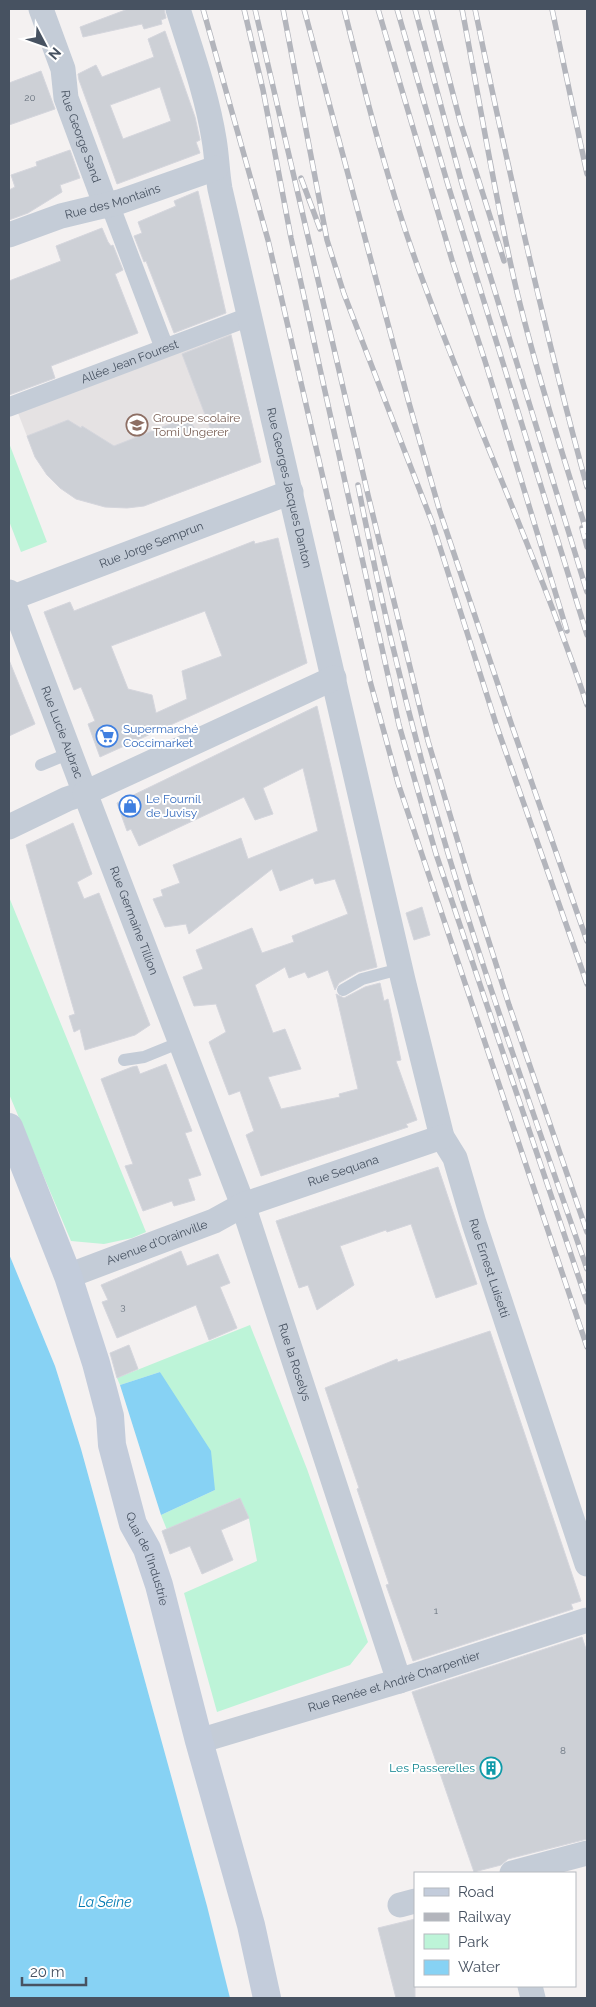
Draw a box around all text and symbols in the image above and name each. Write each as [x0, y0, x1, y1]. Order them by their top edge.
north arrow [20, 20, 70, 70]
text: N [45, 44, 64, 63]
street label: Rue George Sand [58, 89, 104, 185]
house number: 20 [24, 92, 36, 103]
street label: Rue des Montains [63, 181, 162, 222]
street label: Allée Jean Fourest [79, 337, 180, 386]
street label: Rue Georges Jacques Danton [264, 406, 314, 569]
place label: Groupe scolaire Tomi Ungerer [153, 411, 240, 439]
school or university icon: Groupe scolaire Tomi Ungerer [125, 413, 149, 437]
street label: Rue Jorge Semprun [97, 519, 205, 571]
street label: Rue Lucie Aubrac [38, 684, 86, 781]
place label: Supermarché Coccimarket [123, 722, 198, 750]
supermarket icon: Supermarché Coccimarket [95, 724, 119, 748]
place label: Le Fournil de Juvisy [146, 792, 202, 820]
shop icon: Le Fournil de Juvisy [118, 794, 142, 818]
street label: Rue Germaine Tillion [107, 864, 161, 977]
street label: Rue Sequana [306, 1152, 380, 1189]
street label: Avenue d'Orainville [104, 1217, 209, 1268]
street label: Rue Ernest Luisetti [466, 1217, 512, 1320]
house number: 3 [120, 1301, 126, 1312]
street label: Rue la Roselys [275, 1322, 314, 1403]
street label: Quai de l'Industrie [123, 1510, 171, 1607]
house number: 1 [434, 1605, 439, 1616]
street label: Rue Renée et André Charpentier [306, 1648, 483, 1715]
house number: 8 [560, 1745, 566, 1756]
building icon: Les Passerelles [479, 1756, 503, 1780]
place label: Les Passerelles [389, 1761, 475, 1775]
legend [414, 1872, 576, 1987]
text: Road [458, 1883, 494, 1901]
water label: La Seine [78, 1894, 132, 1910]
text: Railway [458, 1908, 511, 1926]
text: Park [458, 1933, 489, 1951]
scale bar [22, 1954, 86, 1986]
text: Water [458, 1958, 501, 1976]
text: 20 m [30, 1963, 65, 1981]

